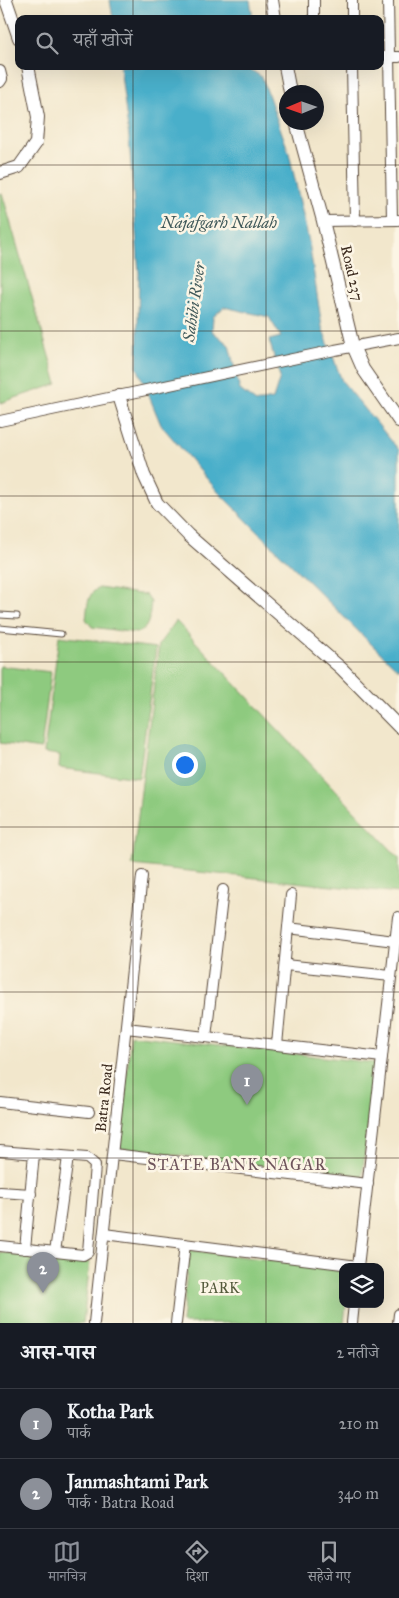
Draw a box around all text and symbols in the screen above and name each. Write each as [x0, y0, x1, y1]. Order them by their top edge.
search box [15, 15, 384, 70]
text: यहाँ खोजें [73, 28, 133, 51]
icon: search [33, 29, 61, 57]
north arrow [279, 85, 324, 130]
water label: Najafgarh Nallah [160, 213, 277, 233]
street label: Road 237 [337, 243, 367, 303]
water label: Sahibi River [179, 260, 209, 344]
your location [172, 752, 198, 778]
street label: Batra Road [91, 1062, 117, 1133]
pin: 1 [231, 1064, 263, 1105]
district label: STATE BANK NAGAR [147, 1155, 327, 1174]
pin: 2 [27, 1252, 59, 1293]
map controls [339, 1263, 384, 1308]
button: layers [339, 1263, 384, 1308]
park label: PARK [200, 1279, 240, 1297]
text: आस-पास [20, 1339, 95, 1365]
text: 2 नतीजे [336, 1343, 379, 1362]
text: Kotha Park [67, 1400, 154, 1423]
text: 1 [33, 1414, 39, 1433]
text: 210 m [339, 1414, 379, 1433]
text: पार्क [67, 1423, 91, 1442]
text: Janmashtami Park [67, 1470, 208, 1493]
text: 2 [32, 1484, 40, 1503]
text: 340 m [337, 1484, 379, 1503]
text: पार्क · Batra Road [67, 1493, 174, 1512]
tab: मानचित्र [48, 1538, 86, 1590]
tab: दिशा [183, 1538, 211, 1590]
tab: सहेजे गए [308, 1538, 351, 1590]

